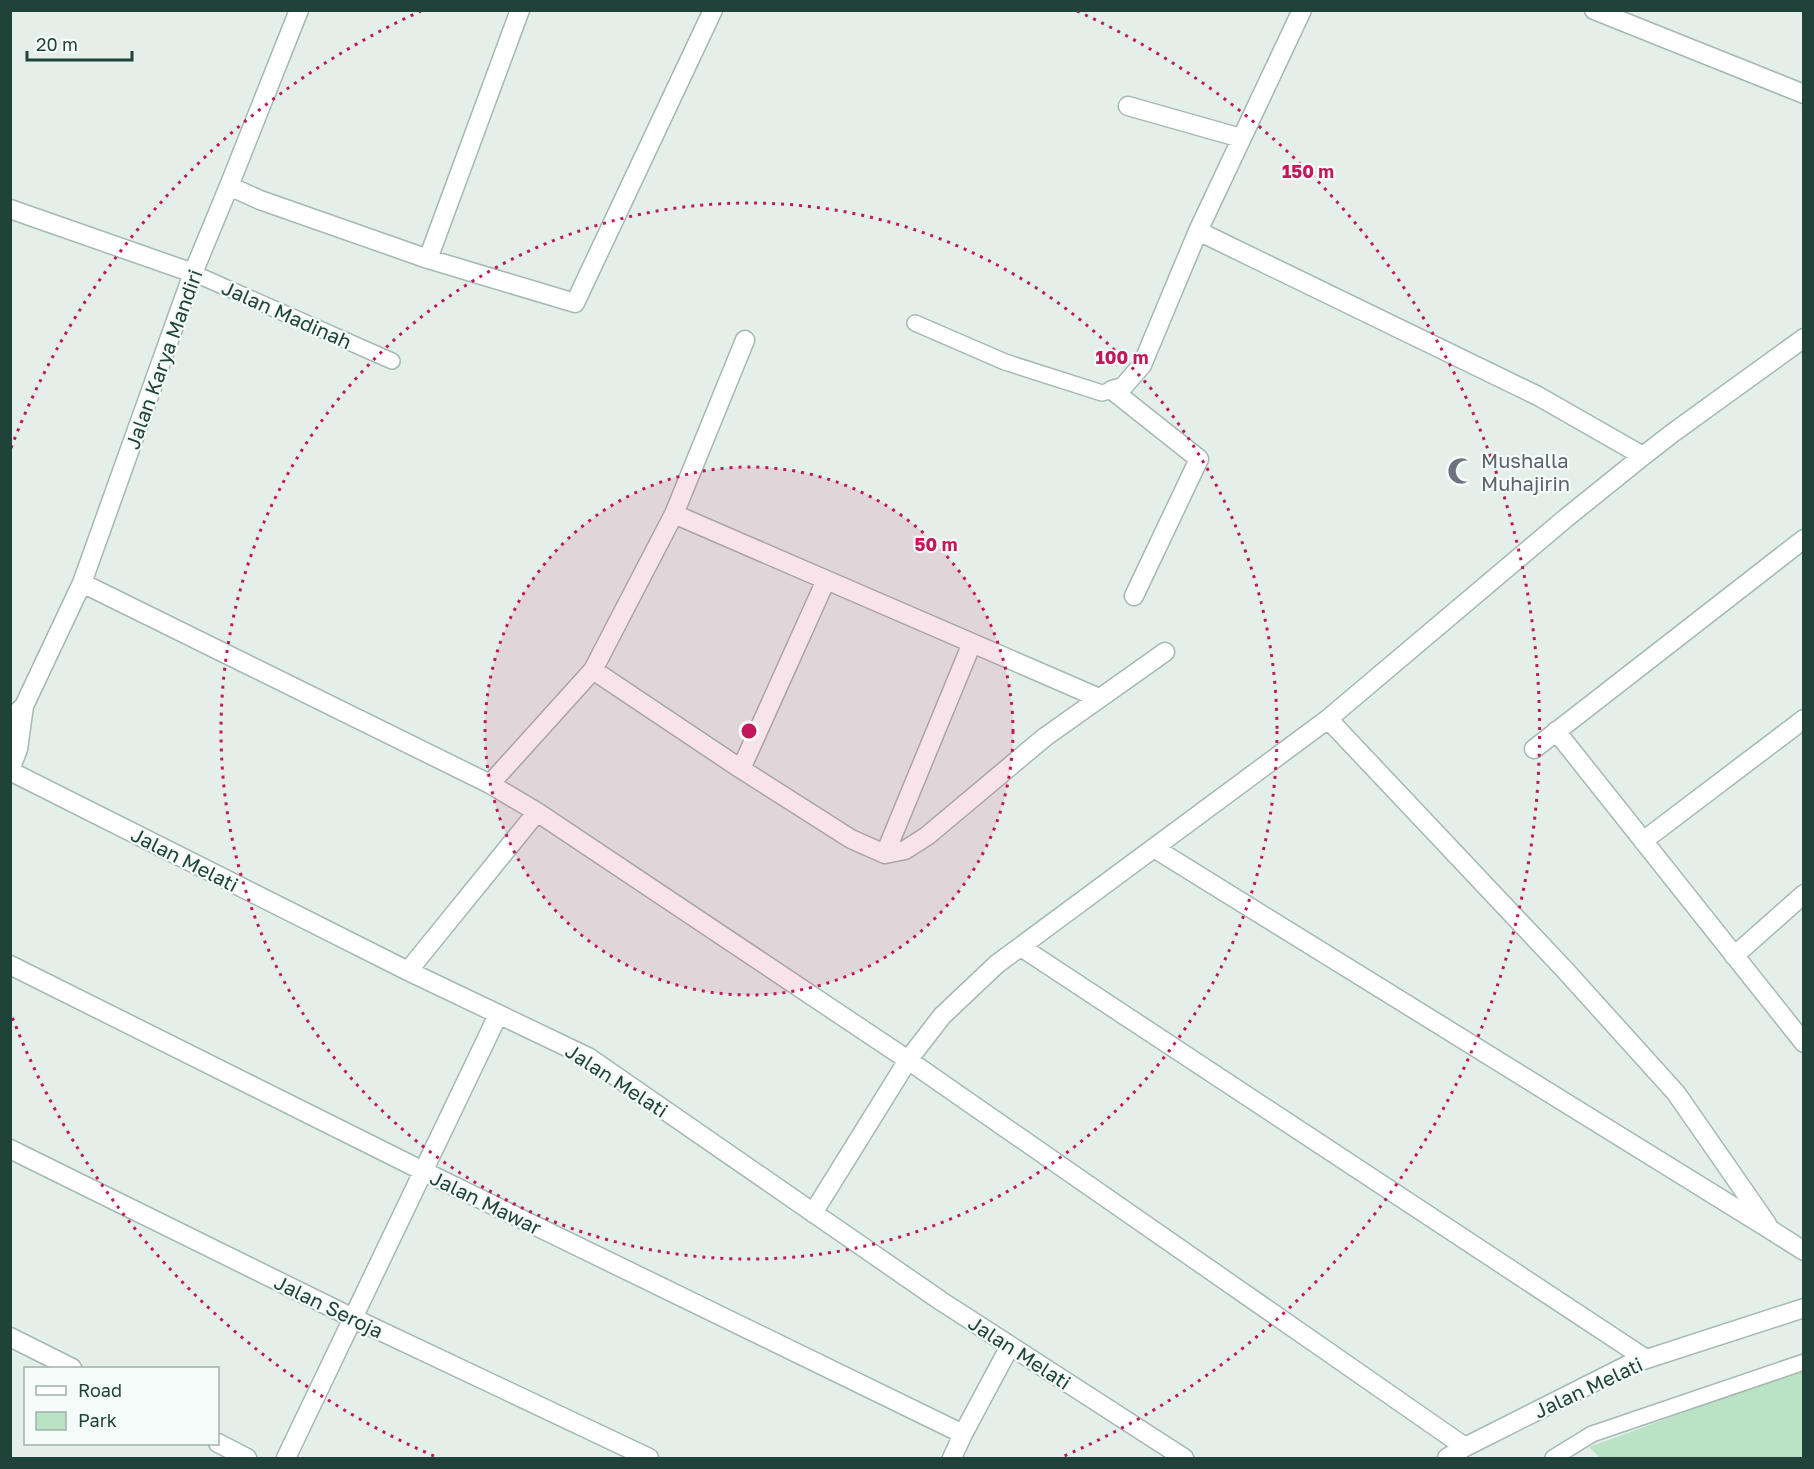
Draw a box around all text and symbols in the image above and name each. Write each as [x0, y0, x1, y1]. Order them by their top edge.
scale bar [27, 24, 132, 62]
text: 20 m [36, 33, 78, 55]
text: 150 m [1282, 160, 1334, 182]
street label: Jalan Karya Mandiri [119, 266, 207, 452]
street label: Jalan Madinah [218, 275, 356, 353]
text: 100 m [1096, 346, 1148, 368]
place label: Mushalla Muhajirin [1481, 448, 1570, 495]
mosque icon: Mushalla Muhajirin [1446, 456, 1476, 486]
text: 50 m [915, 533, 957, 555]
centre of rings [739, 721, 759, 741]
street label: Jalan Melati [127, 822, 243, 896]
street label: Jalan Melati [561, 1038, 673, 1122]
street label: Jalan Mawar [427, 1165, 546, 1239]
street label: Jalan Seroja [271, 1269, 387, 1343]
street label: Jalan Melati [964, 1310, 1076, 1394]
street label: Jalan Melati [1530, 1351, 1646, 1423]
legend [24, 1367, 219, 1445]
text: Road [78, 1379, 122, 1401]
text: Park [78, 1409, 117, 1431]

